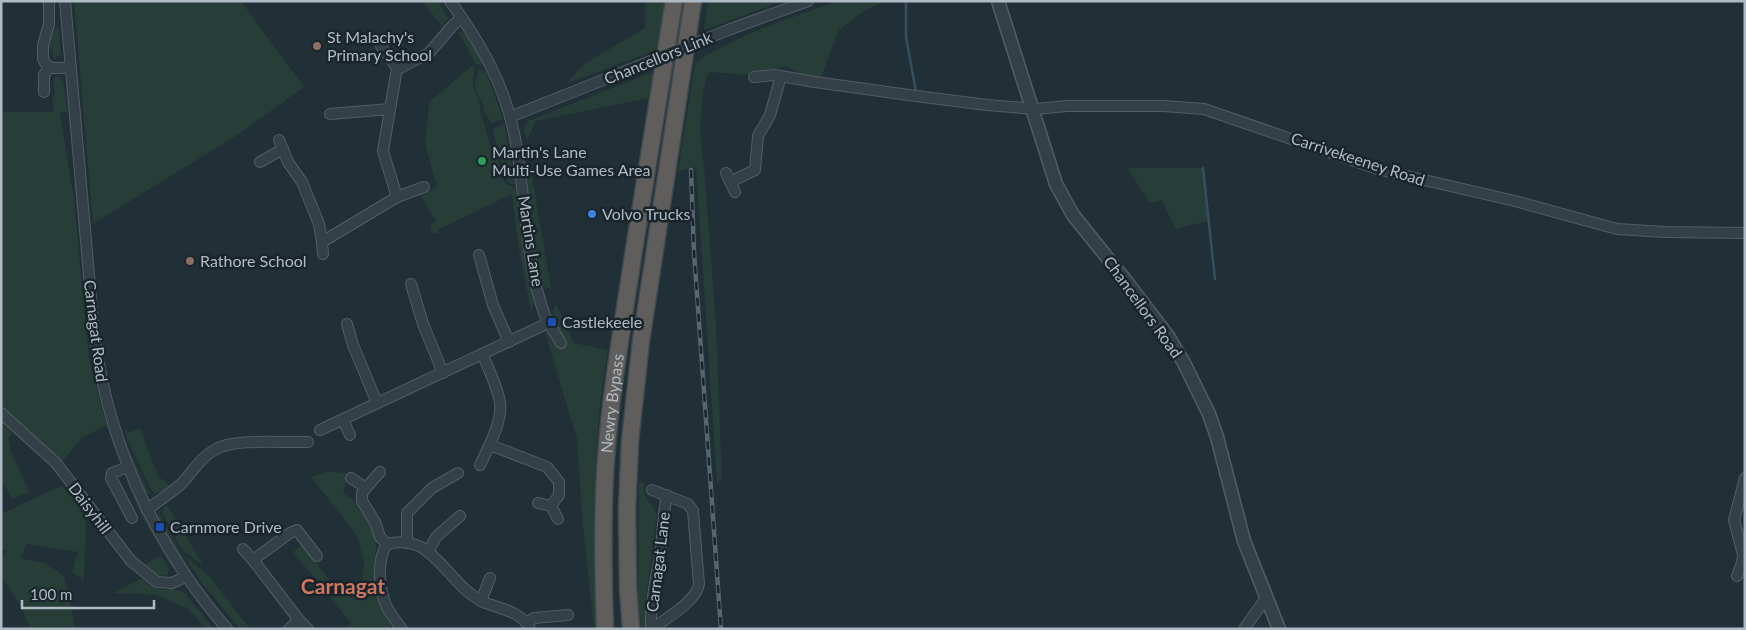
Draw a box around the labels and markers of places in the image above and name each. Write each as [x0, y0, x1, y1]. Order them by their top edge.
place label: St Malachy's Primary School [327, 27, 432, 64]
marker: St Malachy's Primary School [311, 40, 323, 52]
place label: Martin's Lane Multi-Use Games Area [492, 142, 650, 179]
marker: Martin's Lane Multi-Use Games Area [476, 155, 488, 167]
place label: Volvo Trucks [602, 204, 690, 223]
marker: Volvo Trucks [586, 208, 598, 220]
place label: Rathore School [200, 251, 307, 270]
marker: Rathore School [184, 255, 196, 267]
place label: Castlekeele [562, 312, 642, 331]
marker: Castlekeele [546, 316, 558, 328]
place label: Carnmore Drive [170, 517, 282, 536]
marker: Carnmore Drive [154, 521, 166, 533]

